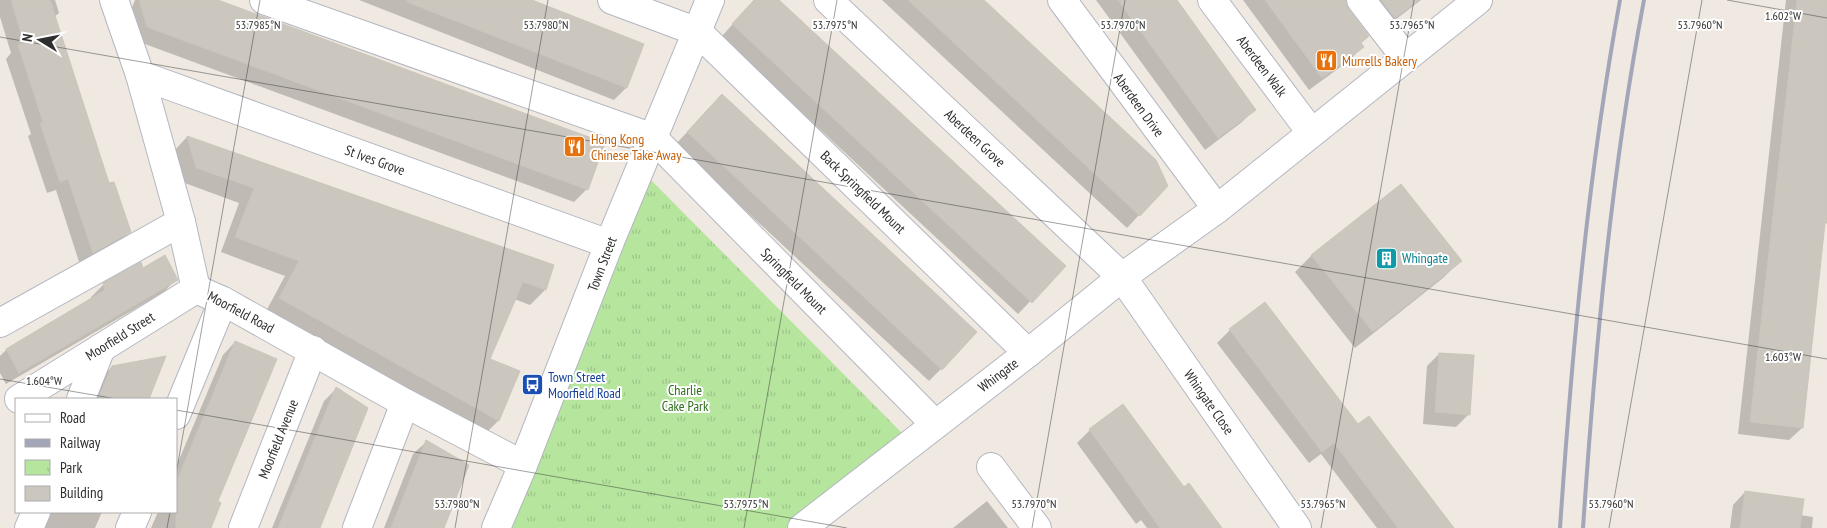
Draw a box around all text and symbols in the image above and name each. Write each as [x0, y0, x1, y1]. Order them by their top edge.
text: 1.602°W [1765, 8, 1801, 23]
north arrow [15, 15, 65, 65]
text: 53.7985°N [235, 17, 281, 32]
text: 53.7980°N [523, 17, 569, 32]
text: 53.7975°N [812, 17, 858, 32]
text: 53.7970°N [1100, 17, 1146, 32]
text: 53.7965°N [1389, 17, 1435, 32]
text: 53.7960°N [1677, 17, 1723, 32]
text: N [18, 32, 37, 43]
street label: Aberdeen Walk [1233, 32, 1291, 101]
restaurant icon: Murrells Bakery [1314, 49, 1338, 73]
place label: Murrells Bakery [1342, 52, 1418, 70]
street label: Aberdeen Drive [1110, 70, 1168, 141]
street label: Aberdeen Grove [941, 105, 1009, 171]
place label: Hong Kong Chinese Take Away [591, 130, 682, 164]
restaurant icon: Hong Kong Chinese Take Away [563, 135, 587, 159]
street label: St Ives Grove [342, 141, 408, 179]
street label: Back Springfield Mount [817, 147, 910, 237]
street label: Town Street [583, 234, 621, 294]
street label: Springfield Mount [757, 244, 831, 318]
building icon: Whingate [1374, 246, 1398, 270]
place label: Whingate [1402, 249, 1448, 267]
street label: Moorfield Road [205, 287, 277, 337]
street label: Moorfield Street [82, 308, 158, 364]
text: 1.603°W [1765, 349, 1801, 364]
street label: Whingate [974, 354, 1022, 396]
street label: Whingate Close [1180, 366, 1238, 438]
place label: Town Street Moorfield Road [548, 368, 621, 402]
text: 1.604°W [26, 373, 62, 388]
bus stop icon: Town Street Moorfield Road [520, 373, 544, 397]
park label: Charlie Cake Park [662, 381, 709, 415]
street label: Moorfield Avenue [254, 396, 302, 481]
legend [15, 398, 178, 513]
text: Road [60, 408, 86, 427]
text: Railway [60, 433, 101, 452]
text: Park [60, 458, 82, 477]
text: Building [60, 483, 103, 502]
text: 53.7980°N [434, 496, 480, 511]
text: 53.7975°N [723, 496, 769, 511]
text: 53.7970°N [1011, 496, 1057, 511]
text: 53.7965°N [1300, 496, 1346, 511]
text: 53.7960°N [1588, 496, 1634, 511]

